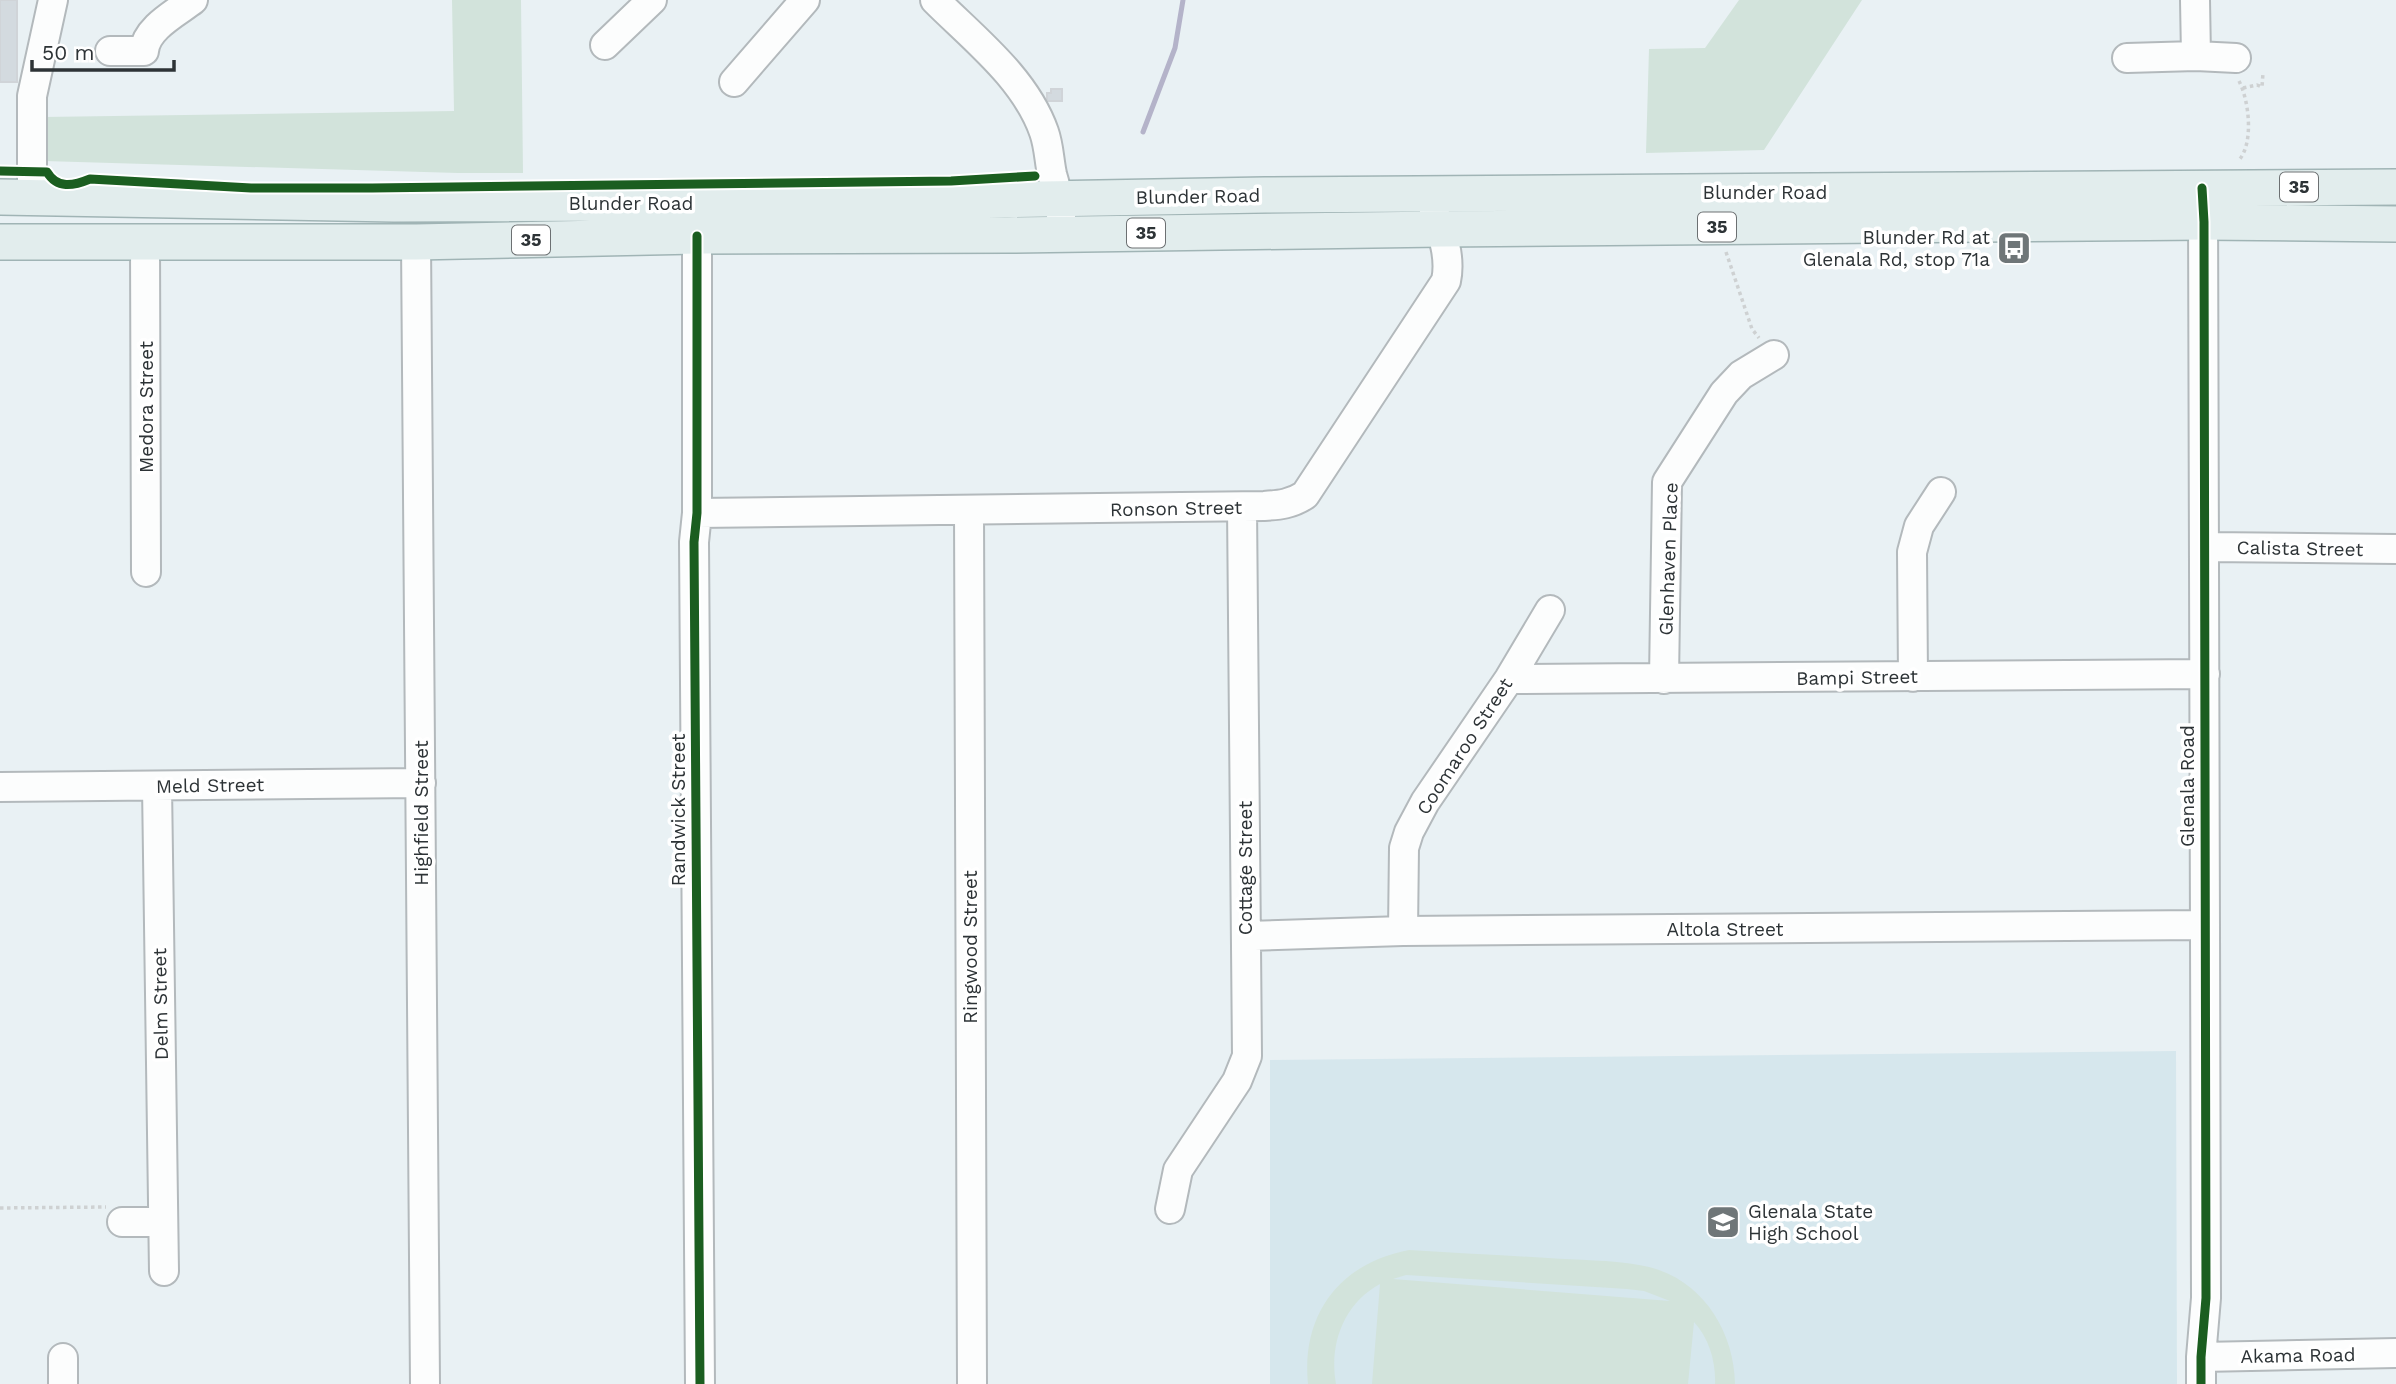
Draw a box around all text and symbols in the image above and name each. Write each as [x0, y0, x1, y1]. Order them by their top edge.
scale bar [32, 28, 173, 72]
text: 50 m [42, 40, 94, 65]
road number: 35 [2280, 172, 2318, 202]
street label: Blunder Road [1703, 181, 1827, 204]
street label: Blunder Road [1135, 184, 1261, 209]
street label: Blunder Road [569, 192, 693, 215]
road number: 35 [1698, 212, 1736, 242]
road number: 35 [1127, 218, 1165, 247]
road number: 35 [512, 226, 550, 254]
place label: Blunder Rd at Glenala Rd, stop 71a [1803, 226, 1990, 271]
bus stop icon: Blunder Rd at Glenala Rd, stop 71a [1995, 229, 2033, 267]
street label: Medora Street [135, 341, 158, 473]
street label: Glenhaven Place [1654, 482, 1683, 636]
street label: Ronson Street [1110, 496, 1242, 521]
street label: Calista Street [2236, 536, 2364, 561]
street label: Bampi Street [1796, 665, 1918, 690]
street label: Coomaroo Street [1412, 673, 1517, 819]
street label: Glenala Road [2176, 725, 2199, 847]
street label: Randwick Street [667, 734, 690, 886]
street label: Highfield Street [410, 740, 433, 886]
street label: Meld Street [156, 773, 264, 798]
street label: Cottage Street [1234, 801, 1257, 935]
street label: Ringwood Street [959, 870, 982, 1024]
street label: Altola Street [1666, 918, 1784, 941]
street label: Delm Street [148, 948, 173, 1060]
place label: Glenala State High School [1748, 1200, 1873, 1245]
school or university icon: Glenala State High School [1704, 1203, 1742, 1241]
street label: Akama Road [2240, 1343, 2356, 1368]

